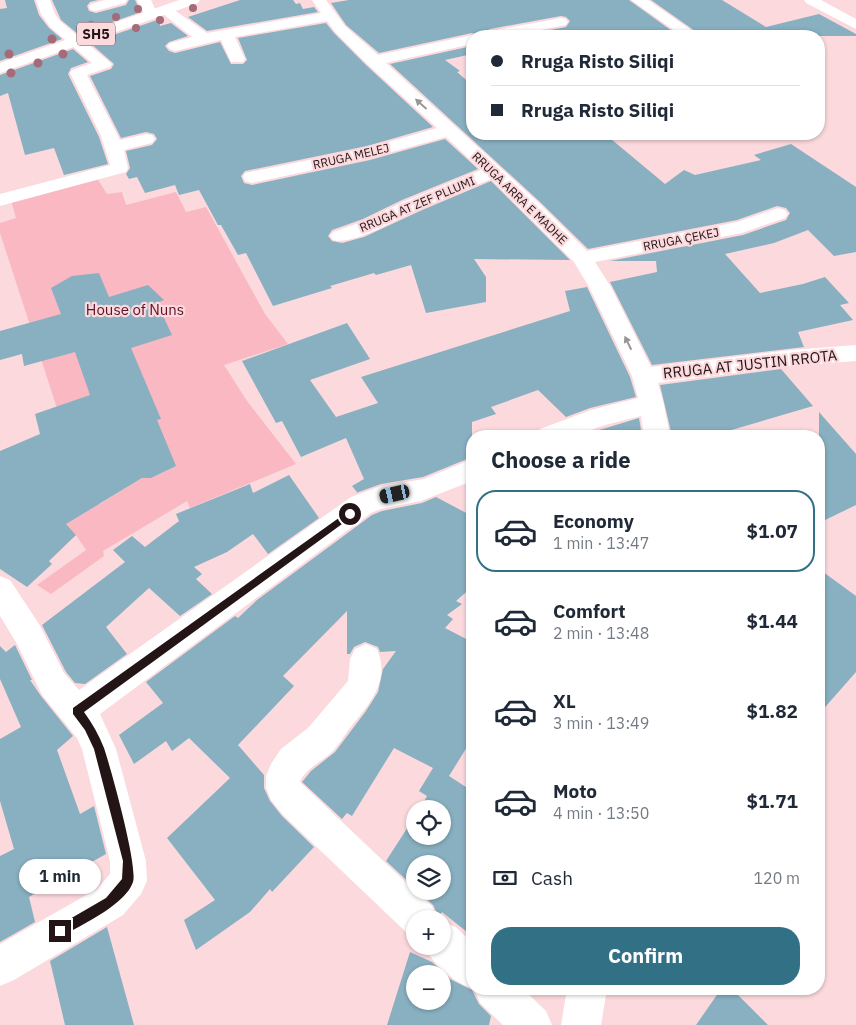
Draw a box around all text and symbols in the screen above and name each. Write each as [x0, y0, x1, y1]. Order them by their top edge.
road number: SH5 [77, 22, 115, 46]
text: Rruga Risto Siliqi [521, 49, 674, 73]
one-way arrow [415, 98, 427, 110]
text: Rruga Risto Siliqi [521, 98, 674, 122]
street label: RRUGA MELEJ [311, 140, 391, 172]
street label: RRUGA ARRA E MADHE [469, 149, 571, 247]
street label: RRUGA AT ZEF PLLUMI [357, 173, 477, 235]
street label: RRUGA ÇEKEJ [642, 224, 720, 254]
park label: House of Nuns [86, 300, 184, 319]
one-way arrow [624, 336, 632, 350]
street label: RRUGA AT JUSTIN RROTA [662, 345, 838, 383]
text: Choose a ride [491, 445, 631, 474]
car [378, 483, 411, 505]
route start [339, 503, 361, 525]
icon: car [493, 509, 538, 554]
text: Economy [553, 509, 634, 533]
text: $1.07 [746, 519, 798, 543]
text: 1 min · 13:47 [553, 533, 649, 553]
icon: car [493, 599, 538, 644]
text: Comfort [553, 599, 626, 623]
text: $1.44 [746, 609, 798, 633]
text: 2 min · 13:48 [553, 623, 649, 643]
icon: car [493, 689, 538, 734]
text: XL [553, 689, 576, 713]
text: $1.82 [746, 699, 798, 723]
text: 3 min · 13:49 [553, 713, 649, 733]
icon: car [493, 779, 538, 824]
text: Moto [553, 779, 597, 803]
text: $1.71 [746, 789, 798, 813]
map controls [406, 800, 451, 1010]
button: locate [406, 800, 451, 845]
text: 4 min · 13:50 [553, 803, 649, 823]
button: layers [406, 855, 451, 900]
callout: 1 min [19, 858, 101, 894]
icon: cash [491, 864, 519, 892]
text: 1 min [39, 866, 81, 886]
text: Cash [531, 866, 573, 890]
text: 120 m [753, 868, 800, 888]
button: + [406, 910, 451, 955]
route end [49, 920, 71, 942]
button: Confirm [491, 927, 800, 985]
button: − [406, 965, 451, 1010]

